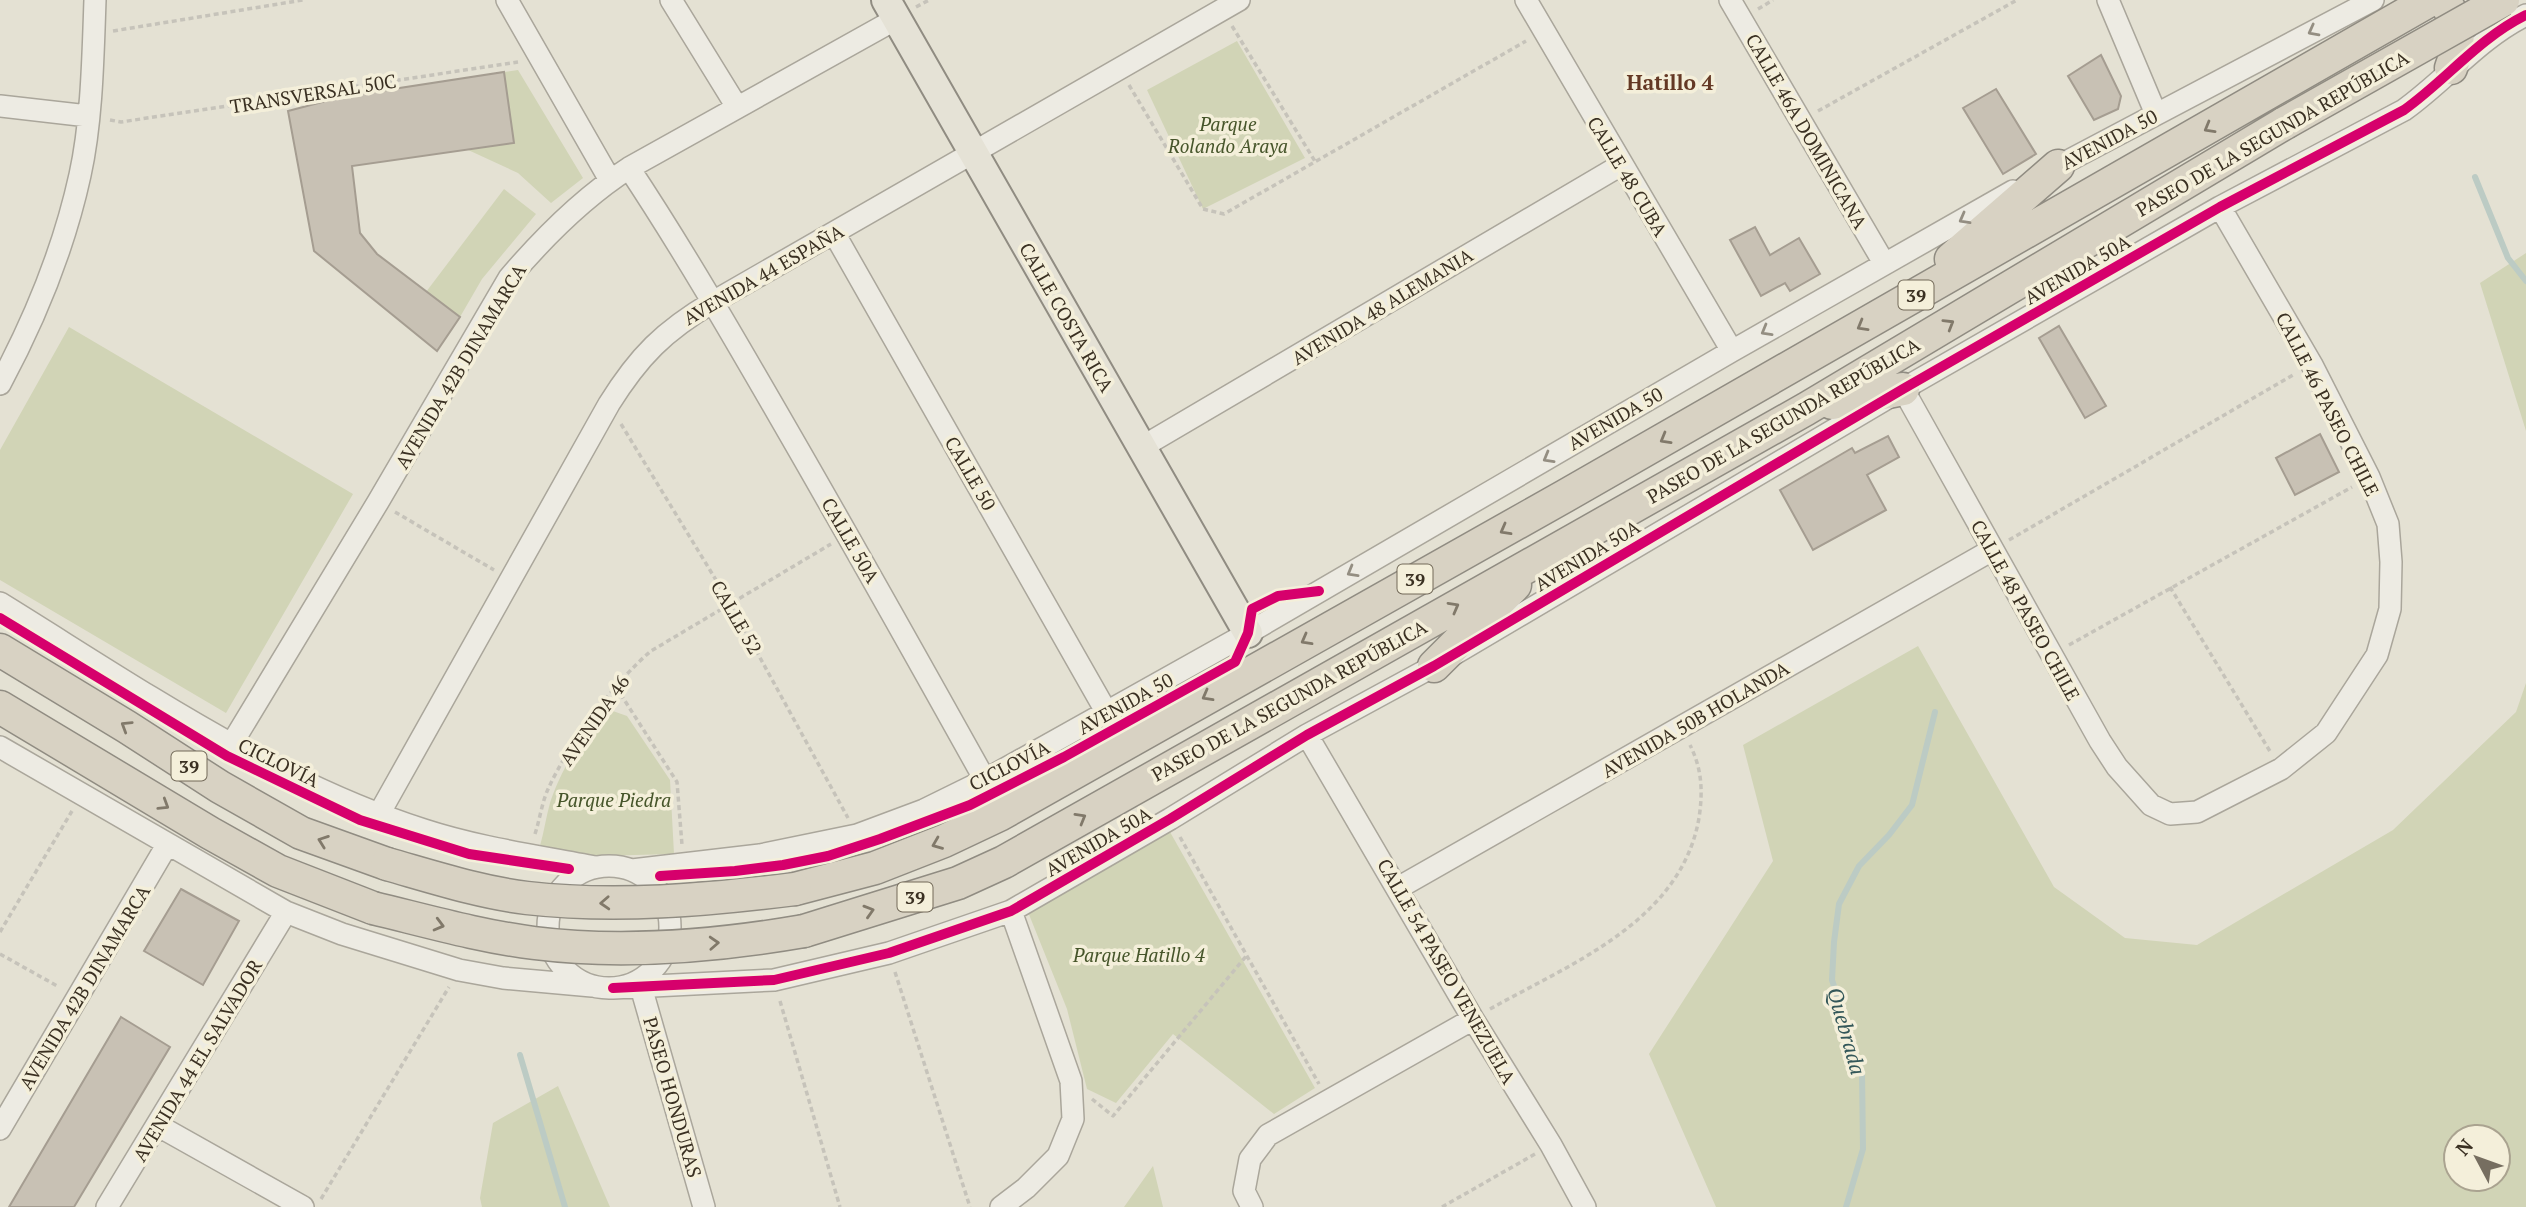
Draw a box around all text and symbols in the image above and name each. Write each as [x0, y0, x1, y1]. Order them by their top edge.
one-way arrow [2308, 23, 2320, 37]
street label: CALLE 46A DOMINICANA [1741, 29, 1873, 233]
street label: PASEO DE LA SEGUNDA REPÚBLICA [2131, 44, 2413, 222]
street label: TRANSVERSAL 50C [228, 68, 398, 118]
district label: Hatillo 4 [1626, 68, 1714, 96]
street label: AVENIDA 50 [2057, 103, 2161, 175]
park label: Parque Rolando Araya [1167, 111, 1288, 158]
street label: CALLE 48 CUBA [1582, 111, 1674, 241]
one-way arrow [2203, 120, 2216, 133]
one-way arrow [1959, 211, 1971, 224]
street label: AVENIDA 44 ESPAÑA [678, 218, 848, 330]
street label: AVENIDA 50A [2019, 229, 2135, 309]
street label: CALLE COSTA RICA [1014, 238, 1120, 396]
street label: AVENIDA 48 ALEMANIA [1287, 242, 1477, 370]
street label: AVENIDA 42B DINAMARCA [389, 259, 531, 473]
road number: 39 [1898, 281, 1934, 310]
street label: CALLE 46 PASEO CHILE [2271, 308, 2385, 500]
one-way arrow [1857, 318, 1870, 331]
one-way arrow [1942, 319, 1955, 332]
one-way arrow [1761, 323, 1773, 336]
street label: PASEO DE LA SEGUNDA REPÚBLICA [1642, 331, 1924, 509]
street label: AVENIDA 50 [1563, 381, 1667, 455]
street label: CALLE 50 [940, 431, 1002, 515]
one-way arrow [1659, 431, 1672, 444]
one-way arrow [1543, 449, 1556, 462]
street label: CALLE 50A [817, 493, 885, 587]
street label: AVENIDA 50A [1530, 514, 1644, 596]
street label: CALLE 48 PASEO CHILE [1966, 515, 2086, 705]
one-way arrow [1500, 522, 1512, 535]
one-way arrow [1346, 564, 1359, 577]
road number: 39 [1398, 564, 1432, 594]
street label: CALLE 52 [706, 575, 768, 659]
one-way arrow [1447, 602, 1460, 615]
street label: PASEO DE LA SEGUNDA REPÚBLICA [1147, 614, 1431, 786]
one-way arrow [1301, 632, 1314, 645]
street label: AVENIDA 50B HOLANDA [1597, 655, 1793, 783]
street label: AVENIDA 50 [1073, 666, 1177, 740]
street label: AVENIDA 46 [553, 670, 635, 770]
one-way arrow [1202, 688, 1214, 701]
one-way arrow [121, 722, 134, 735]
street label: CICLOVÍA [234, 732, 324, 792]
street label: CICLOVÍA [965, 734, 1053, 796]
road number: 39 [172, 752, 206, 780]
park label: Parque Piedra [556, 787, 671, 812]
one-way arrow [156, 796, 169, 809]
street label: AVENIDA 50A [1040, 801, 1156, 881]
one-way arrow [1074, 813, 1086, 826]
one-way arrow [317, 835, 329, 849]
one-way arrow [932, 835, 944, 849]
street label: CALLE 54 PASEO VENEZUELA [1372, 854, 1522, 1088]
street label: AVENIDA 42B DINAMARCA [13, 880, 155, 1094]
road number: 39 [898, 882, 932, 912]
one-way arrow [599, 895, 610, 910]
one-way arrow [863, 905, 875, 920]
one-way arrow [433, 917, 445, 931]
one-way arrow [708, 935, 719, 950]
park label: Parque Hatillo 4 [1072, 942, 1205, 967]
street label: AVENIDA 44 EL SALVADOR [127, 954, 267, 1166]
water label: Quebrada [1821, 984, 1873, 1078]
street label: PASEO HONDURAS [638, 1014, 708, 1180]
north arrow [2442, 1123, 2512, 1193]
text: N [2450, 1132, 2478, 1160]

